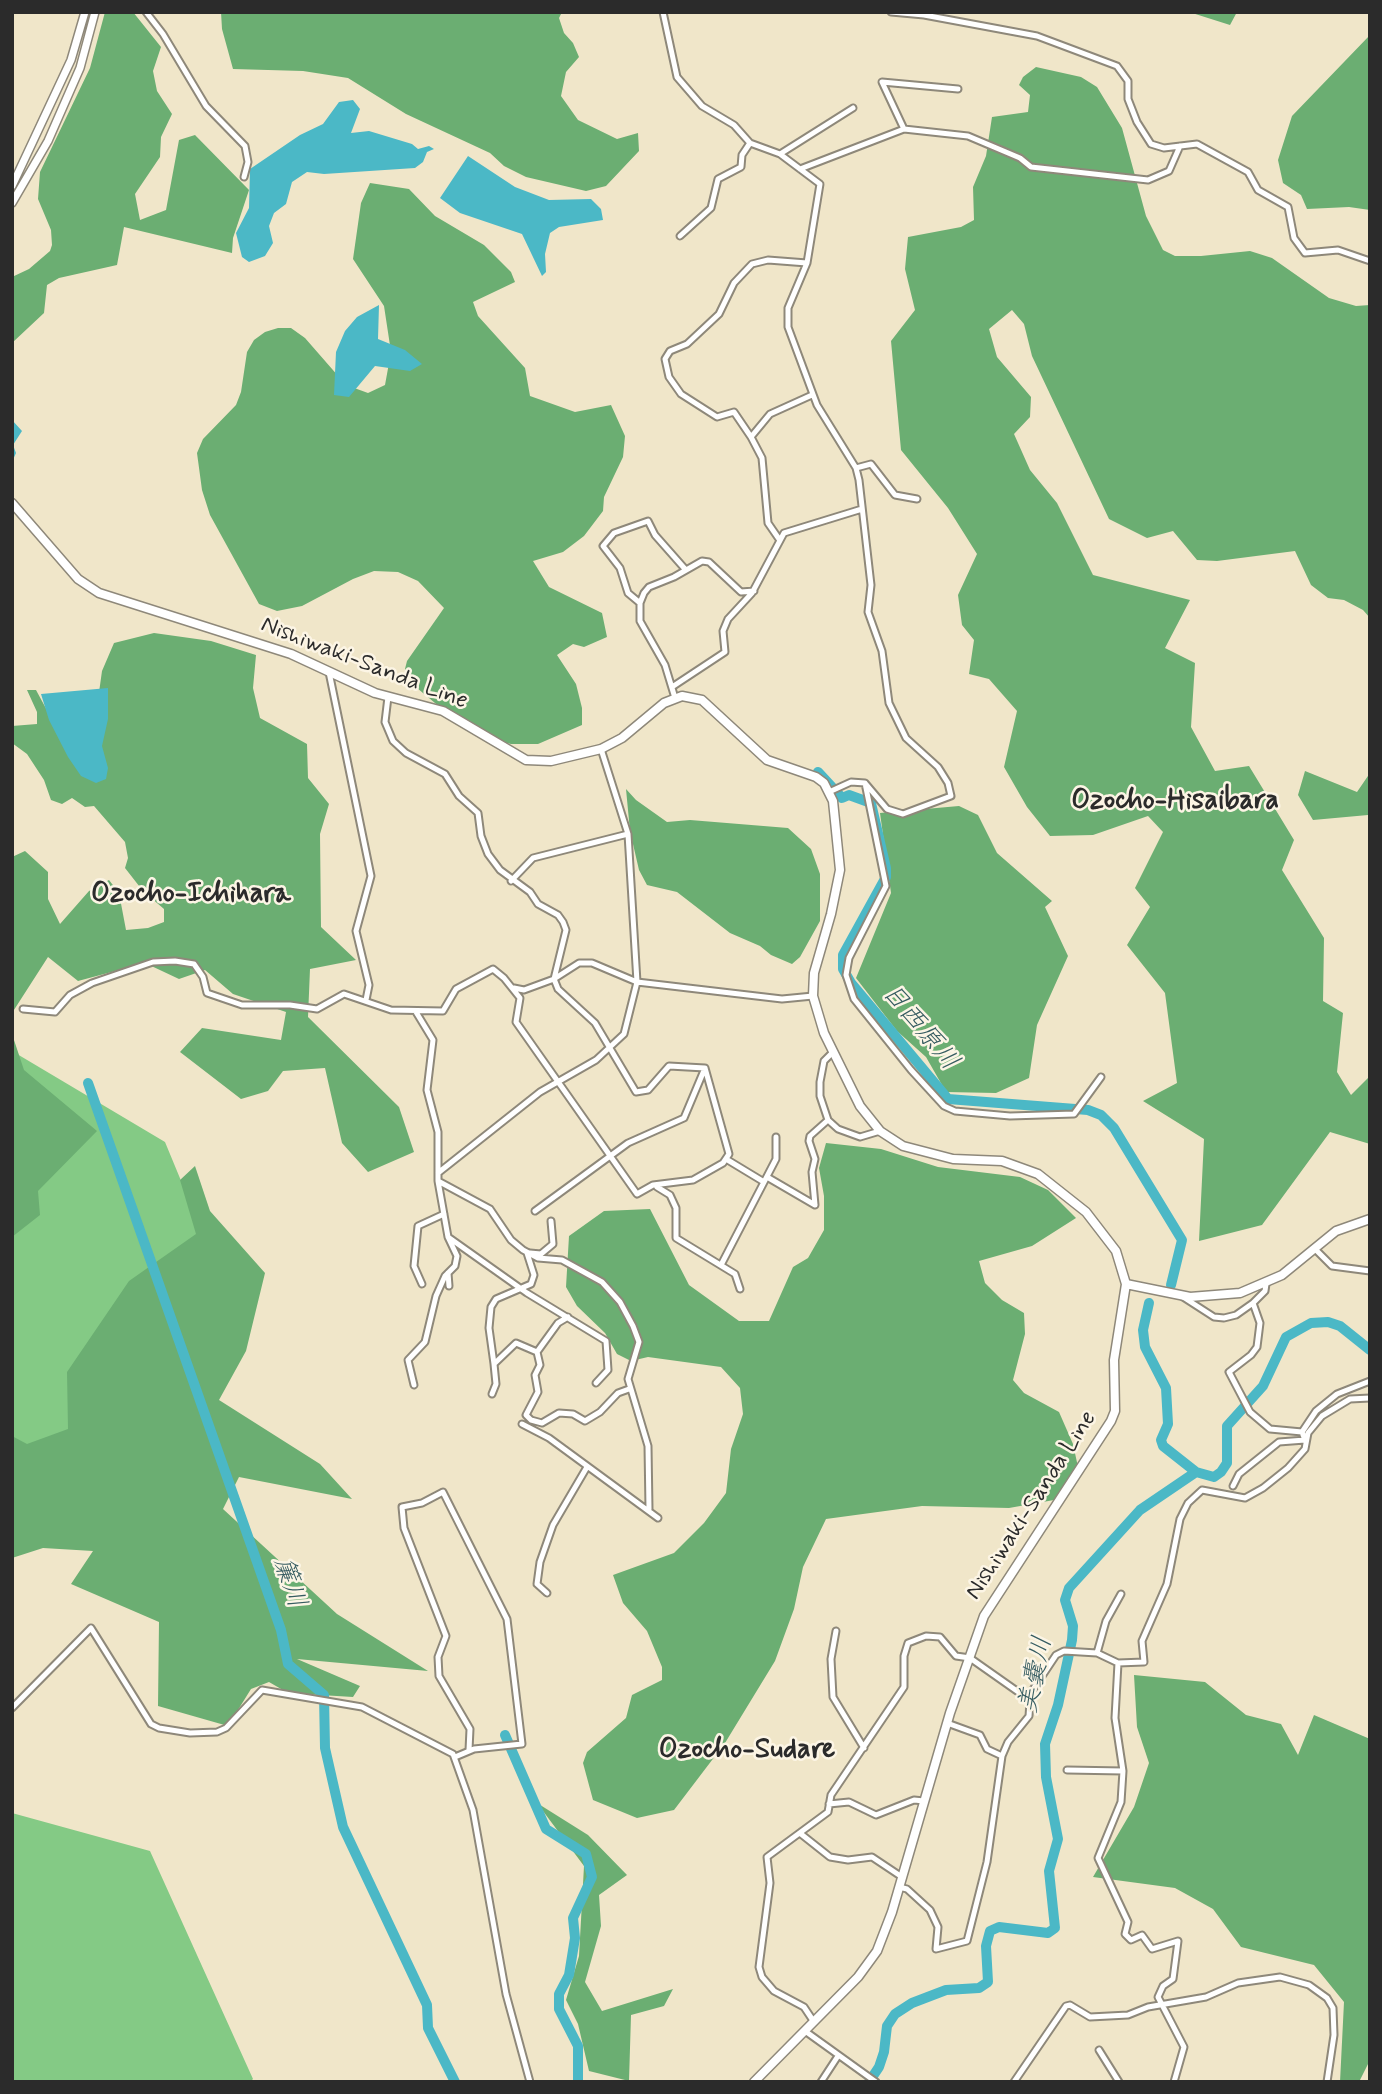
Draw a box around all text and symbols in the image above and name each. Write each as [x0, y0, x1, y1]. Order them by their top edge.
street label: Nishiwaki-Sanda Line [256, 611, 472, 717]
district label: Ozocho-Hisaibara [1071, 785, 1279, 819]
district label: Ozocho-Ichihara [91, 878, 291, 912]
water label: 日西原川 [874, 978, 964, 1078]
street label: Nishiwaki-Sanda Line [960, 1406, 1104, 1606]
water label: 簾川 [265, 1553, 311, 1613]
water label: 美嚢川 [1014, 1634, 1060, 1716]
district label: Ozocho-Sudare [659, 1734, 835, 1768]

